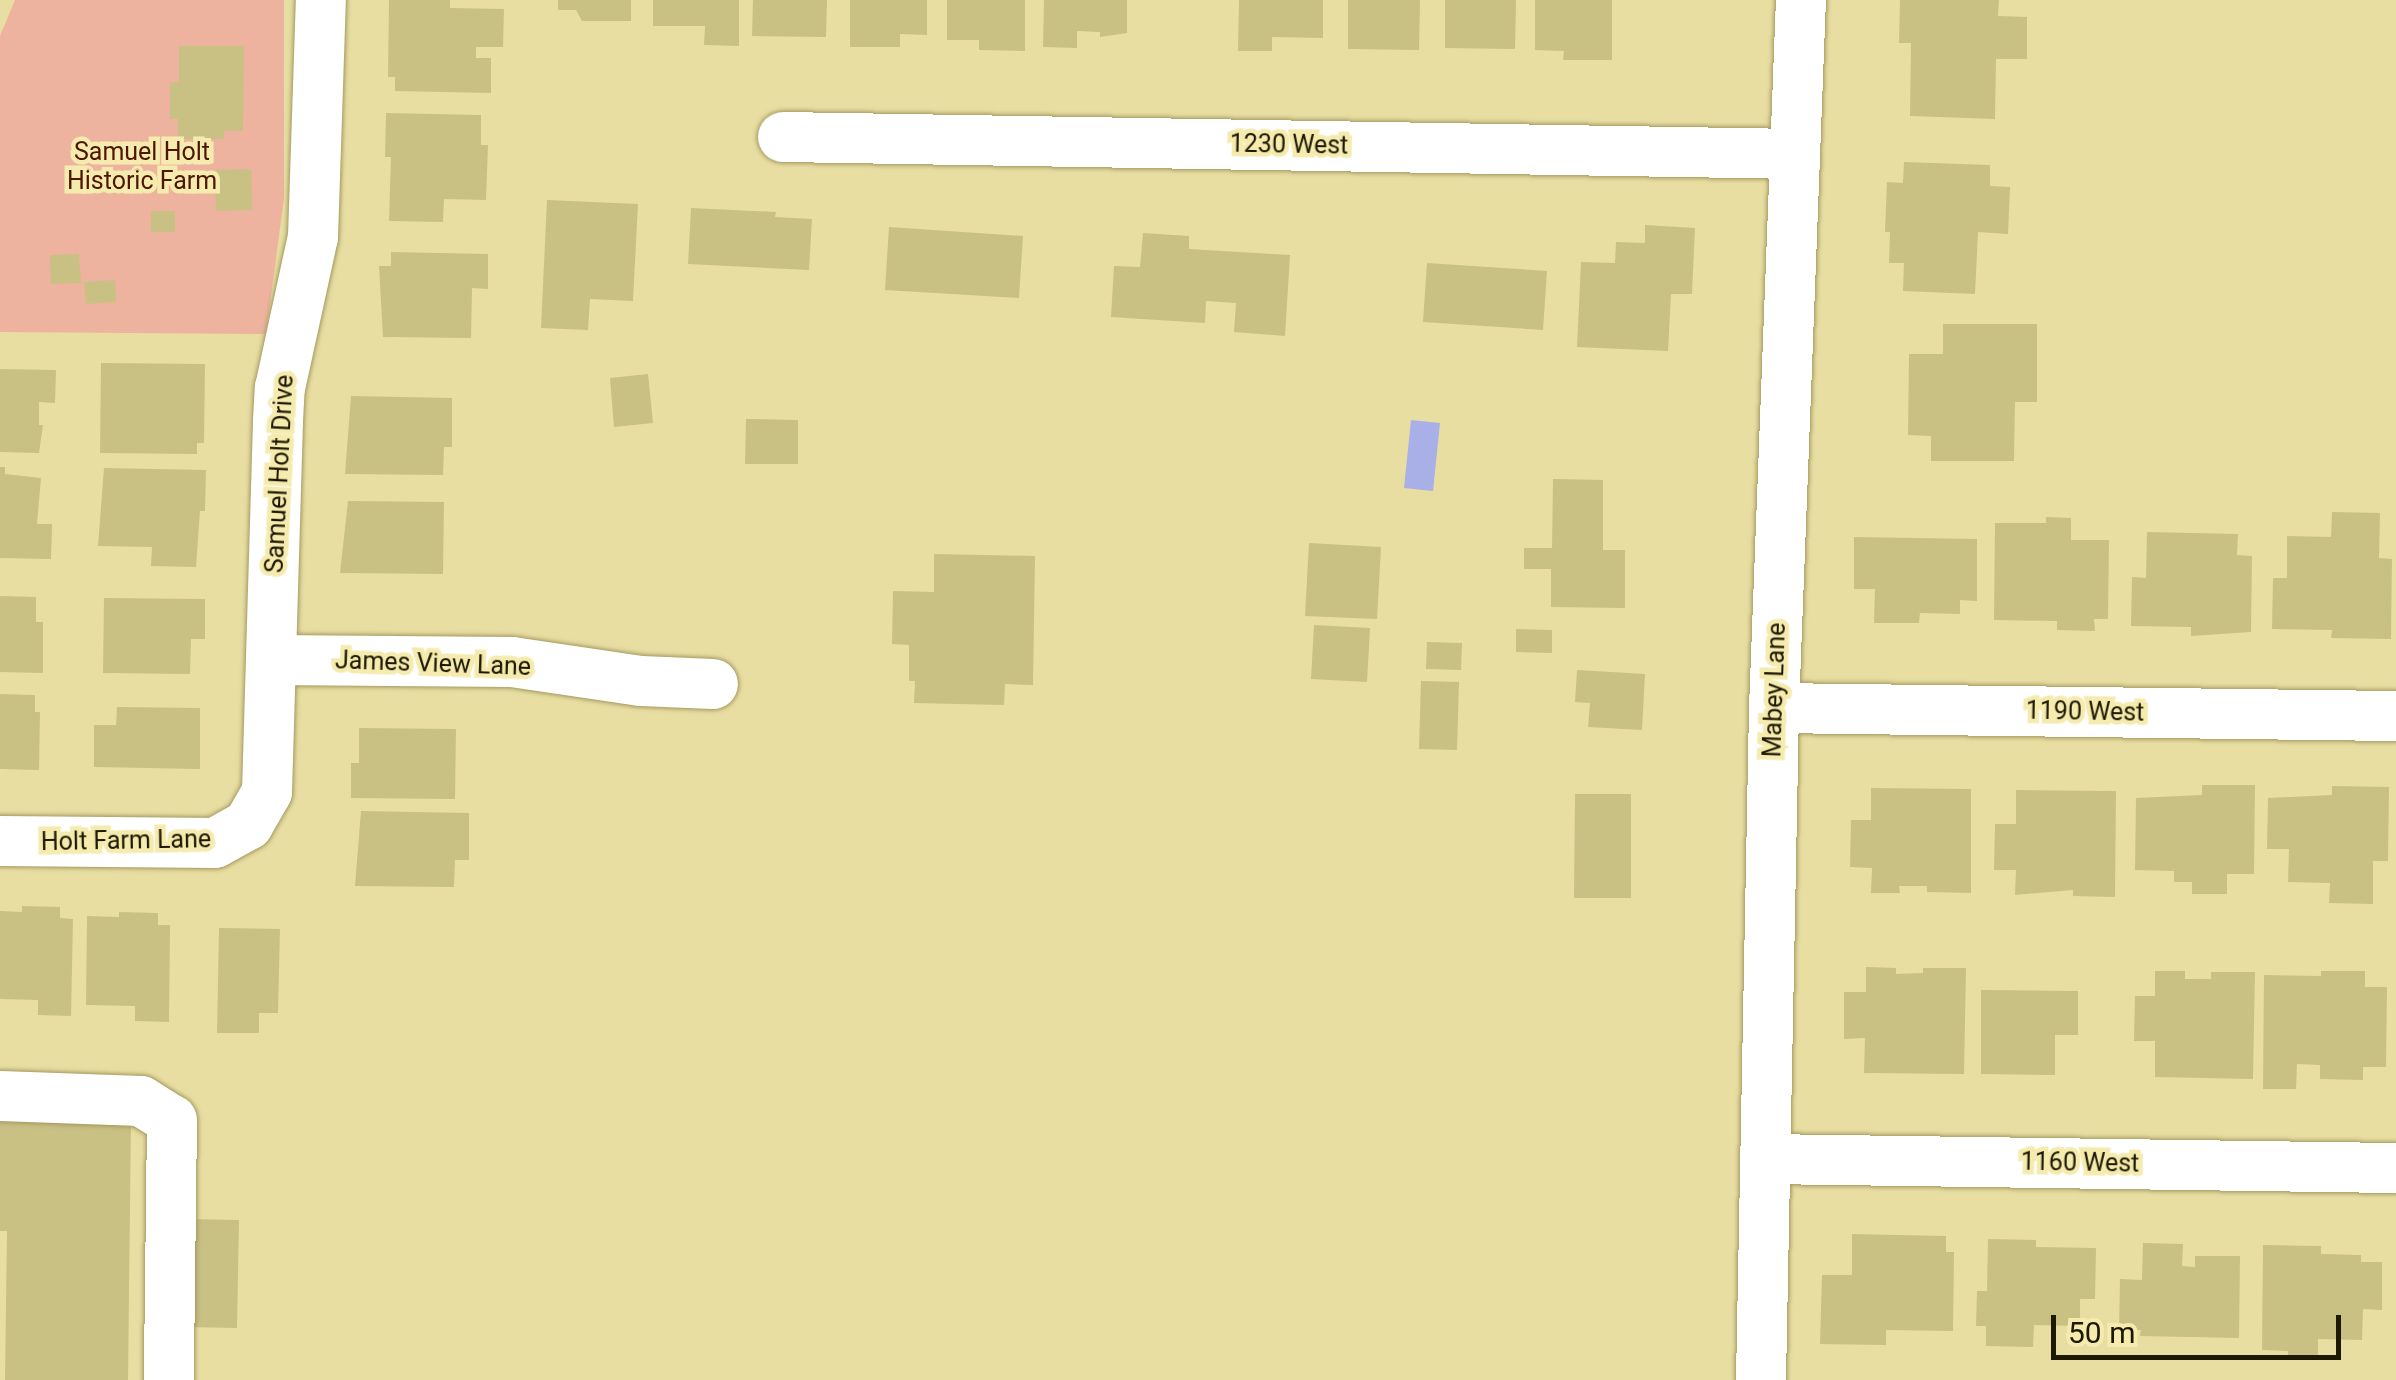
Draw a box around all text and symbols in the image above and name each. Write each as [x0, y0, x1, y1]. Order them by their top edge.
street label: 1230 West [1229, 129, 1349, 161]
park label: Samuel Holt Historic Farm [67, 138, 217, 197]
street label: Samuel Holt Drive [260, 374, 300, 574]
street label: Mabey Lane [1758, 622, 1792, 758]
street label: James View Lane [335, 646, 531, 682]
street label: 1190 West [2025, 696, 2145, 728]
street label: Holt Farm Lane [41, 825, 211, 857]
street label: 1160 West [2020, 1147, 2140, 1179]
scale bar [2056, 1295, 2346, 1357]
text: 50 m [2068, 1315, 2135, 1350]

